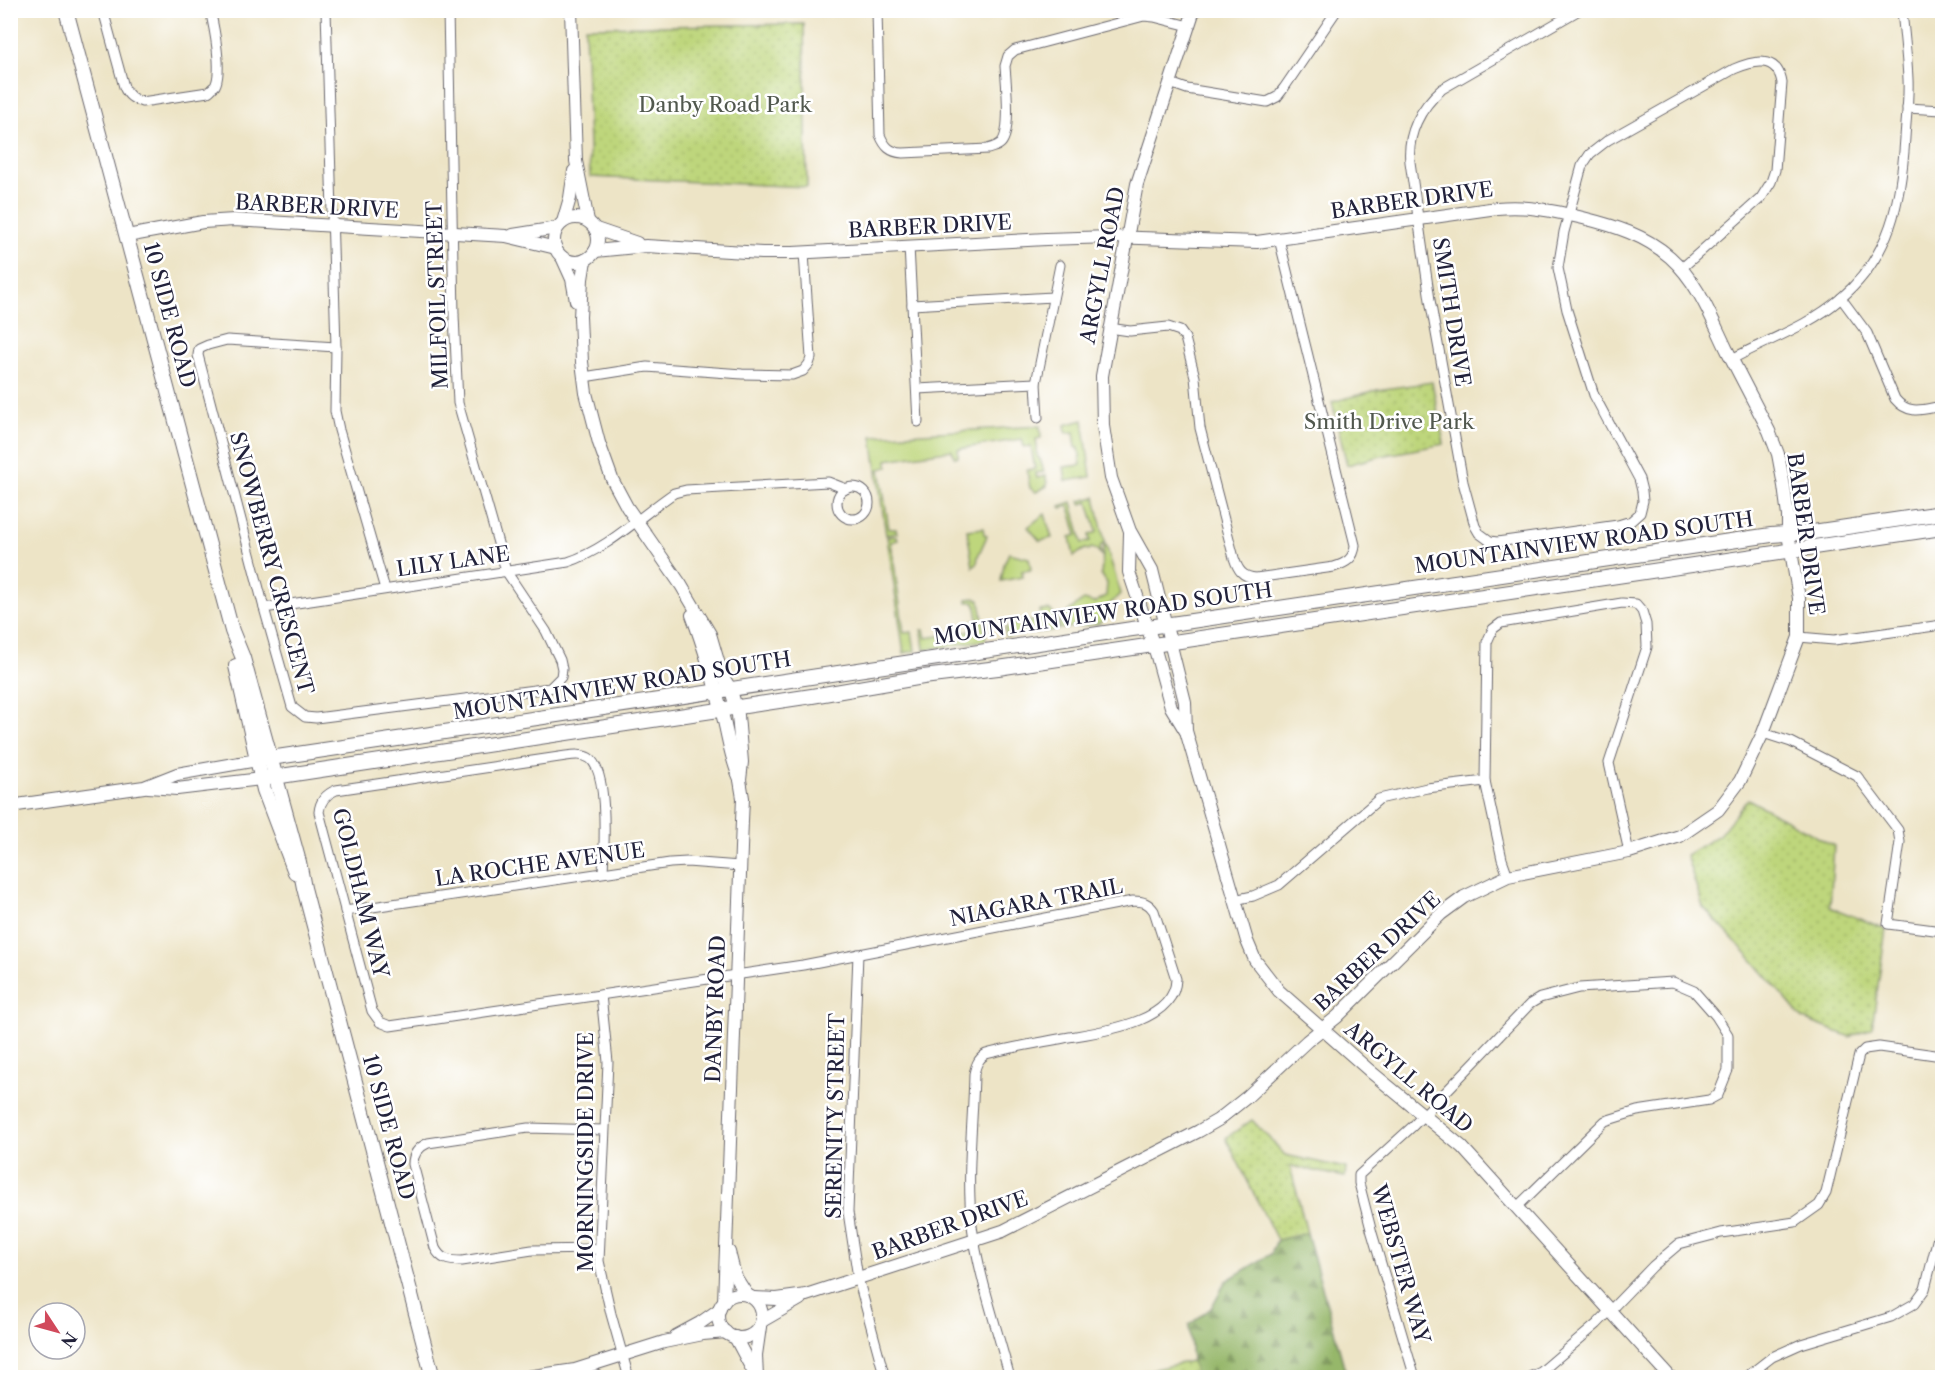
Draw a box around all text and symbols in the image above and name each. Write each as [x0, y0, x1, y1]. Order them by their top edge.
park label: Danby Road Park [638, 92, 812, 117]
street label: BARBER DRIVE [1329, 176, 1495, 224]
street label: ARGYLL ROAD [1074, 184, 1129, 347]
street label: BARBER DRIVE [234, 189, 400, 223]
street label: MILFOIL STREET [421, 200, 453, 390]
street label: BARBER DRIVE [847, 209, 1013, 243]
street label: SMITH DRIVE [1428, 236, 1476, 388]
street label: 10 SIDE ROAD [139, 240, 201, 390]
park label: Smith Drive Park [1304, 409, 1475, 434]
street label: SNOWBERRY CRESCENT [225, 429, 319, 697]
street label: BARBER DRIVE [1782, 451, 1830, 617]
street label: MOUNTAINVIEW ROAD SOUTH [1413, 506, 1755, 578]
street label: LILY LANE [395, 541, 511, 581]
street label: MOUNTAINVIEW ROAD SOUTH [932, 577, 1274, 649]
street label: MOUNTAINVIEW ROAD SOUTH [451, 646, 793, 724]
street label: GOLDHAM WAY [328, 805, 395, 982]
street label: LA ROCHE AVENUE [433, 837, 647, 891]
street label: NIAGARA TRAIL [947, 873, 1125, 931]
street label: BARBER DRIVE [1309, 886, 1445, 1016]
street label: DANBY ROAD [700, 935, 730, 1083]
street label: SERENITY STREET [821, 1013, 849, 1219]
street label: ARGYLL ROAD [1339, 1016, 1478, 1138]
street label: MORNINGSIDE DRIVE [573, 1032, 598, 1272]
street label: 10 SIDE ROAD [358, 1052, 420, 1202]
street label: WEBSTER WAY [1366, 1181, 1436, 1348]
street label: BARBER DRIVE [869, 1185, 1031, 1265]
north arrow [27, 1301, 87, 1361]
text: N [57, 1328, 81, 1351]

